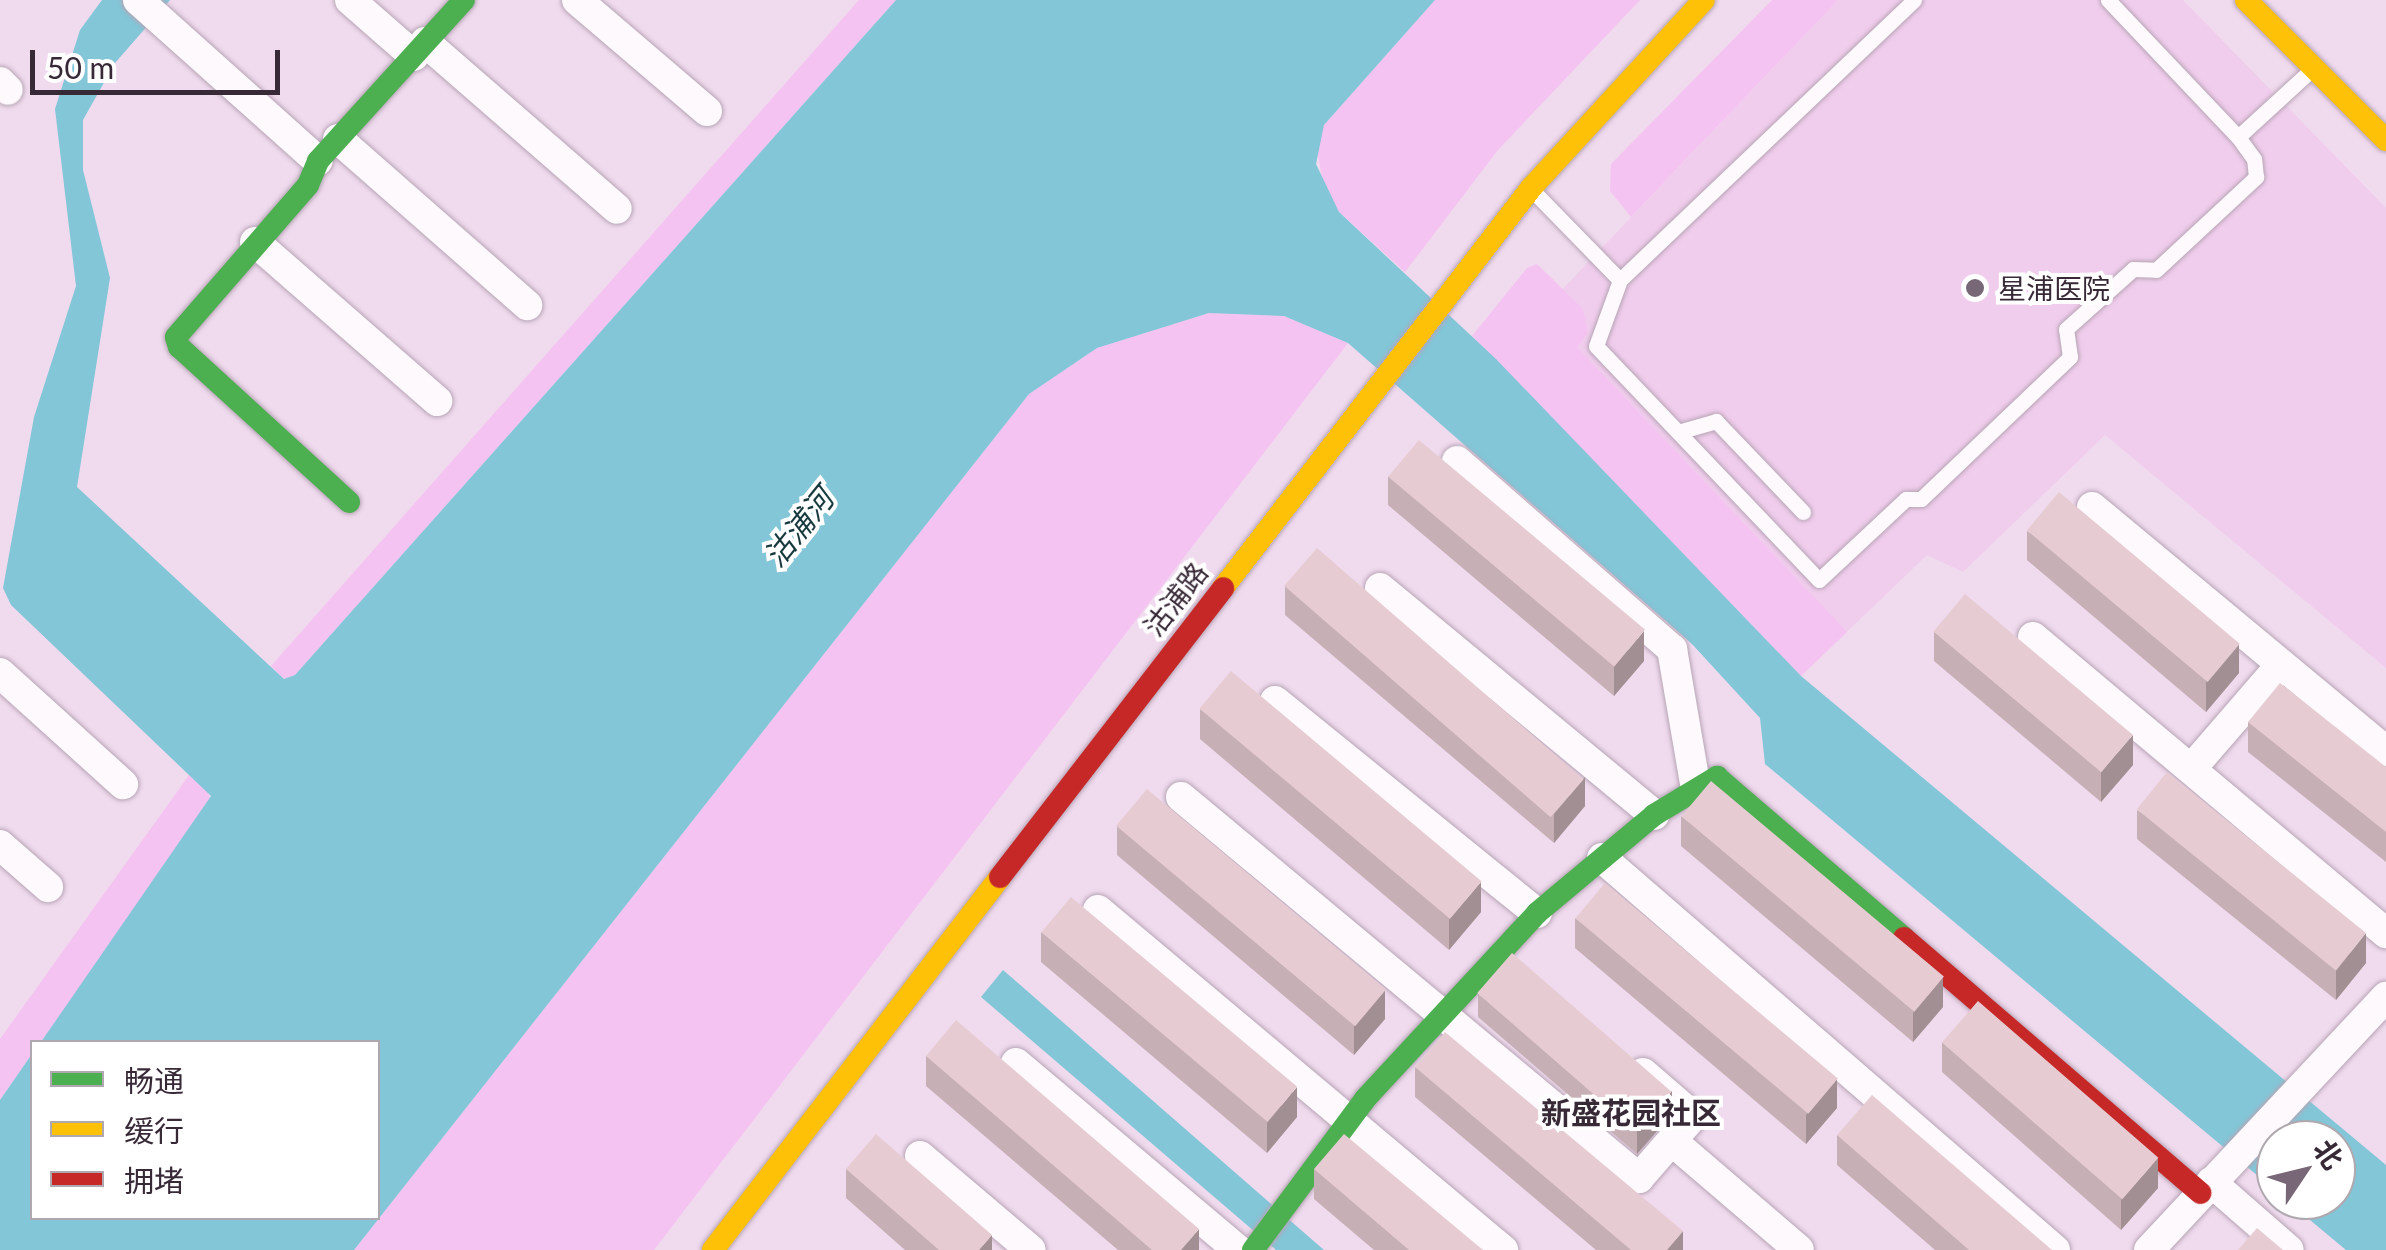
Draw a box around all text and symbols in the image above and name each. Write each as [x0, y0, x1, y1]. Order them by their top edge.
scale bar [35, 30, 285, 92]
text: 50 m [47, 49, 114, 85]
place label: 星浦医院 [1998, 271, 2110, 305]
marker: 星浦医院 [1962, 275, 1988, 301]
water label: 沽浦河 [756, 481, 840, 573]
street label: 沽浦路 [1136, 556, 1214, 642]
legend [30, 1040, 380, 1220]
text: 畅通 [124, 1062, 184, 1098]
district label: 新盛花园社区 [1541, 1094, 1721, 1130]
text: 缓行 [124, 1112, 184, 1148]
north arrow [2256, 1120, 2356, 1220]
text: 北 [2307, 1133, 2351, 1175]
text: 拥堵 [124, 1162, 184, 1198]

